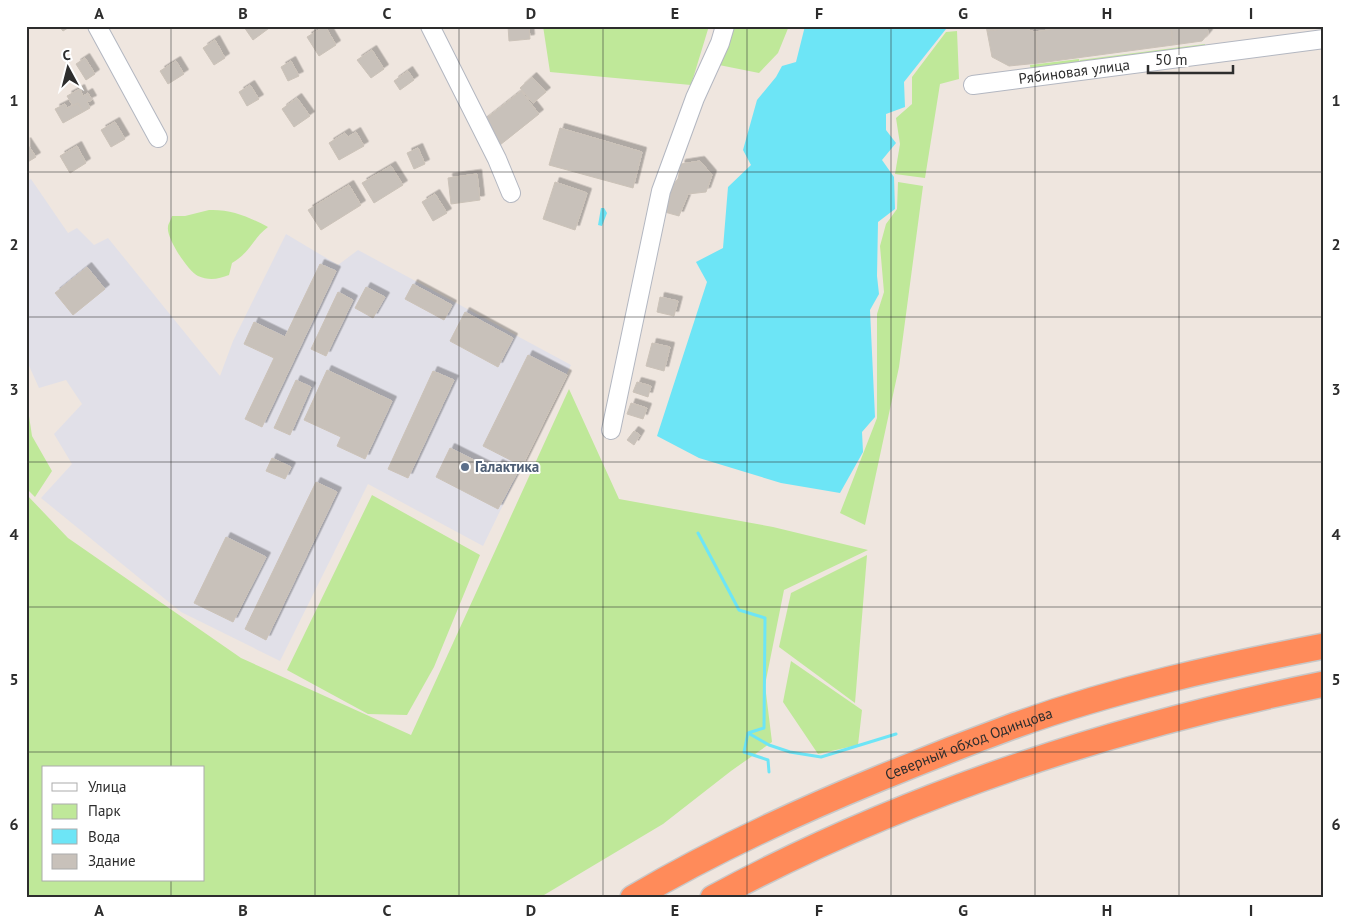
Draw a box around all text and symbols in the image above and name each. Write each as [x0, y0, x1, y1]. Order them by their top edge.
text: A [94, 3, 104, 23]
text: B [238, 3, 248, 23]
text: C [383, 3, 392, 23]
text: D [526, 3, 536, 23]
text: E [671, 3, 679, 23]
text: F [815, 3, 823, 23]
text: G [958, 3, 968, 23]
text: H [1102, 3, 1112, 23]
text: I [1249, 3, 1253, 23]
north arrow [42, 42, 92, 92]
scale bar [1148, 42, 1232, 74]
text: С [61, 46, 72, 65]
text: 50 m [1155, 50, 1188, 69]
street label: Рябиновая улица [1017, 55, 1131, 88]
text: 1 [9, 90, 19, 110]
text: 1 [1331, 90, 1341, 110]
text: 2 [9, 234, 19, 254]
text: 2 [1331, 234, 1341, 254]
text: 3 [9, 379, 19, 399]
text: 3 [1331, 379, 1341, 399]
place label: Галактика [475, 457, 539, 476]
marker: Галактика [459, 461, 471, 473]
text: 4 [9, 524, 19, 544]
text: 4 [1331, 524, 1341, 544]
text: 5 [9, 669, 19, 689]
text: 5 [1331, 669, 1341, 689]
street label: Северный обход Одинцова [882, 703, 1055, 784]
legend [42, 766, 205, 882]
text: Улица [88, 777, 126, 796]
text: Парк [88, 801, 121, 820]
text: 6 [9, 814, 19, 834]
text: 6 [1331, 814, 1341, 834]
text: Вода [88, 827, 120, 846]
text: Здание [88, 851, 136, 870]
text: A [94, 900, 104, 920]
text: B [238, 900, 248, 920]
text: C [383, 900, 392, 920]
text: D [526, 900, 536, 920]
text: E [671, 900, 679, 920]
text: F [815, 900, 823, 920]
text: G [958, 900, 968, 920]
text: H [1102, 900, 1112, 920]
text: I [1249, 900, 1253, 920]

